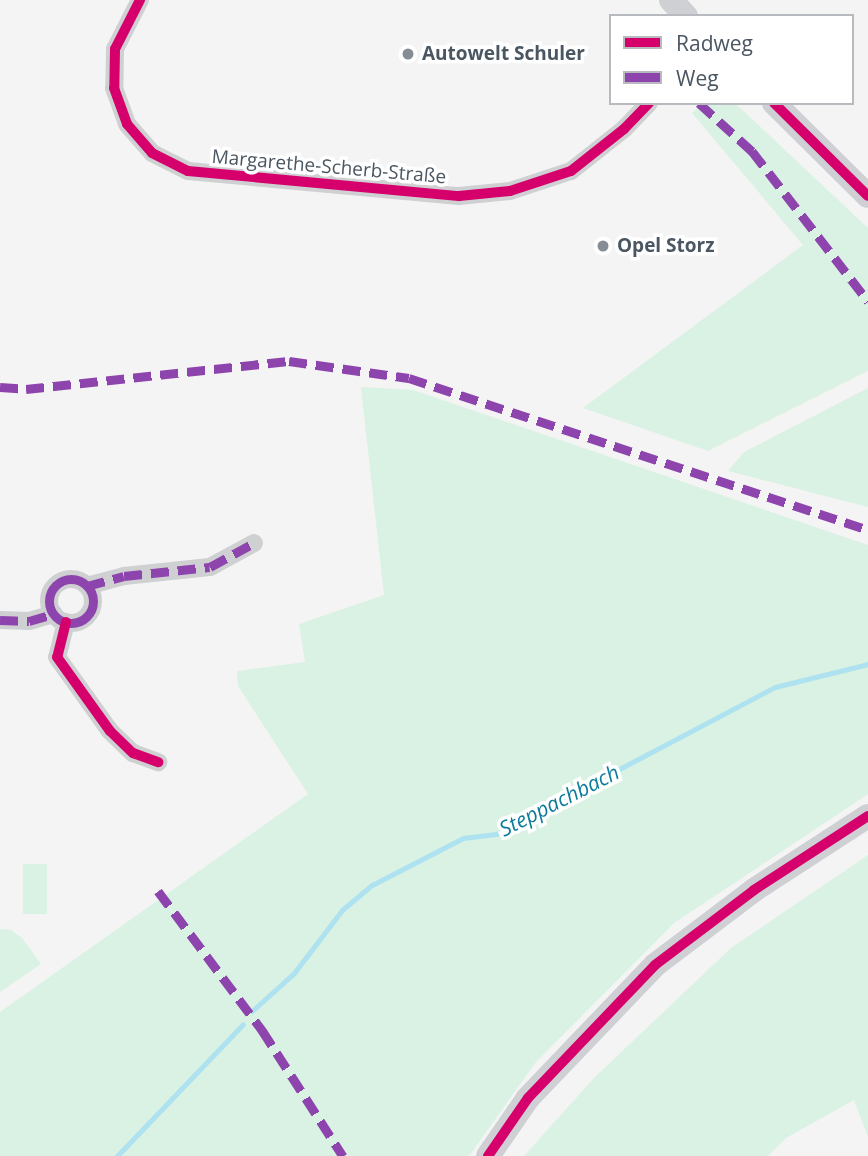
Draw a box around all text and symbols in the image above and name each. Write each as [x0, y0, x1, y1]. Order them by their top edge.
legend [609, 14, 854, 105]
text: Radweg [676, 29, 753, 57]
place label: Autowelt Schuler [422, 43, 585, 65]
marker: Autowelt Schuler [400, 46, 416, 62]
text: Weg [676, 64, 719, 92]
street label: Margarethe-Scherb-Straße [211, 145, 447, 189]
place label: Opel Storz [617, 235, 714, 257]
marker: Opel Storz [595, 238, 611, 254]
water label: Steppachbach [495, 759, 623, 841]

